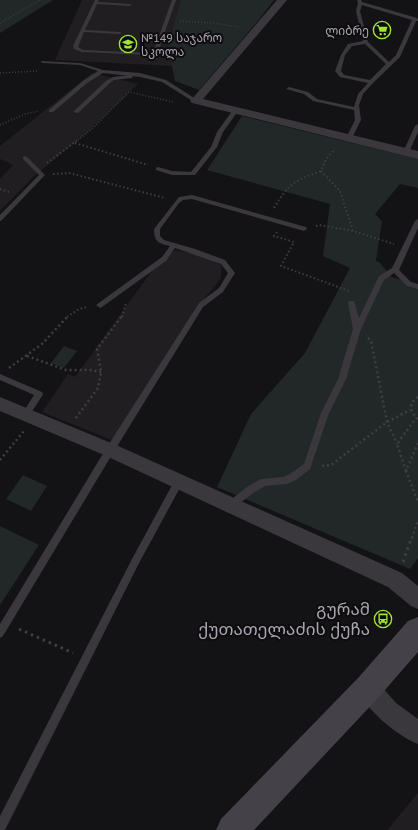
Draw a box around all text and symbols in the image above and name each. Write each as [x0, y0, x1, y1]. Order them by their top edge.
supermarket icon: ლიბრე [372, 20, 392, 40]
place label: ლიბრე [325, 23, 369, 39]
place label: №149 საჯარო სკოლა [141, 30, 222, 60]
school or university icon: №149 საჯარო სკოლა [118, 34, 138, 54]
place label: გურამ ქუთათელაძის ქუჩა [198, 598, 370, 640]
bus stop icon: გურამ ქუთათელაძის ქუჩა [373, 609, 393, 629]

